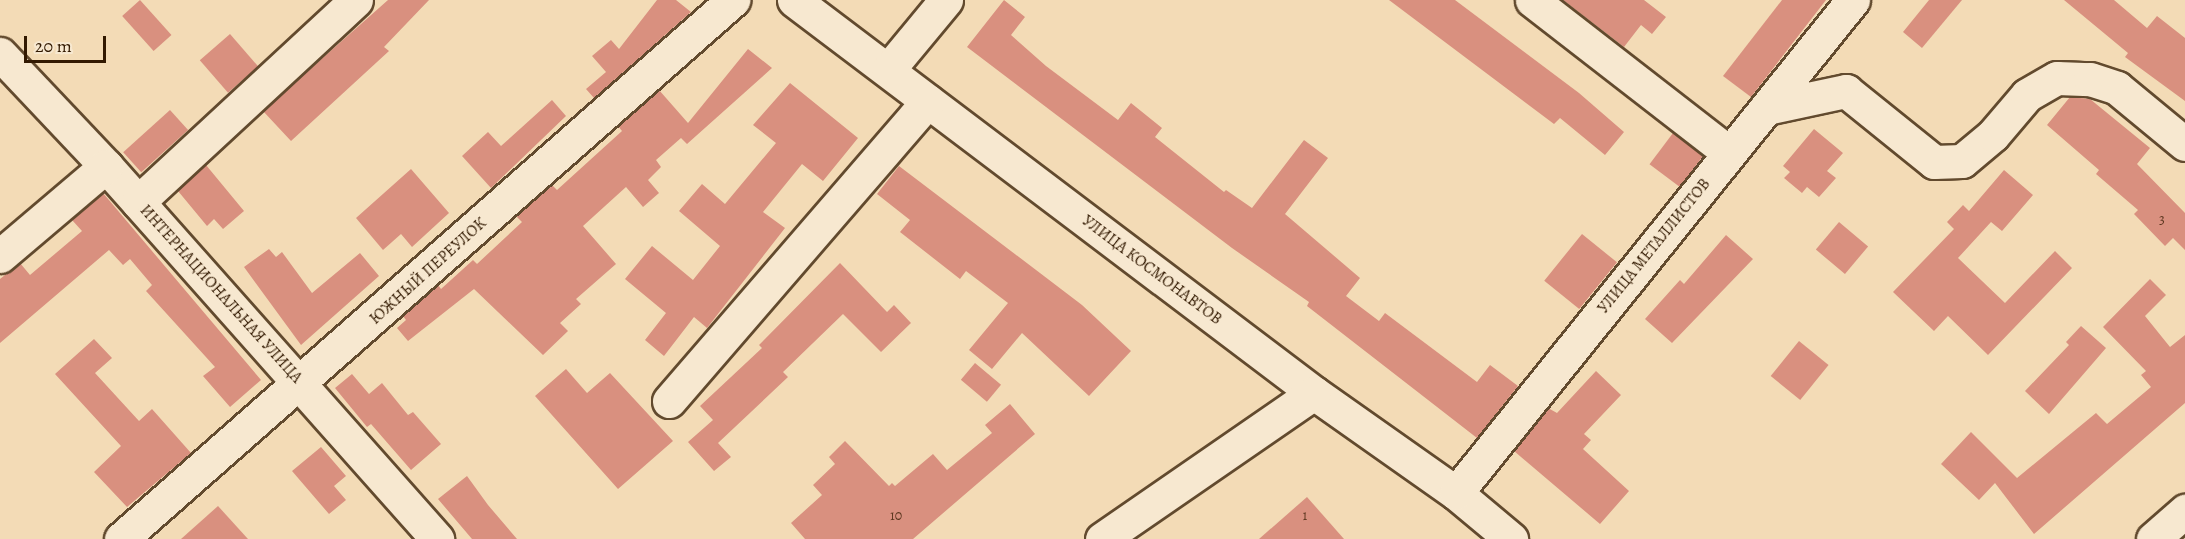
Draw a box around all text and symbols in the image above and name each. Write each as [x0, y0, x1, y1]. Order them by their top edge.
scale bar [27, 24, 110, 62]
text: 20 m [35, 34, 72, 58]
street label: УЛИЦА МЕТАЛЛИСТОВ [1594, 175, 1714, 317]
street label: ИНТЕРНАЦИОНАЛЬНАЯ УЛИЦА [136, 201, 306, 387]
street label: УЛИЦА КОСМОНАВТОВ [1078, 211, 1226, 329]
house number: 3 [2159, 212, 2165, 228]
street label: ЮЖНЫЙ ПЕРЕУЛОК [366, 214, 490, 328]
house number: 10 [890, 508, 902, 524]
house number: 1 [1303, 508, 1307, 524]

